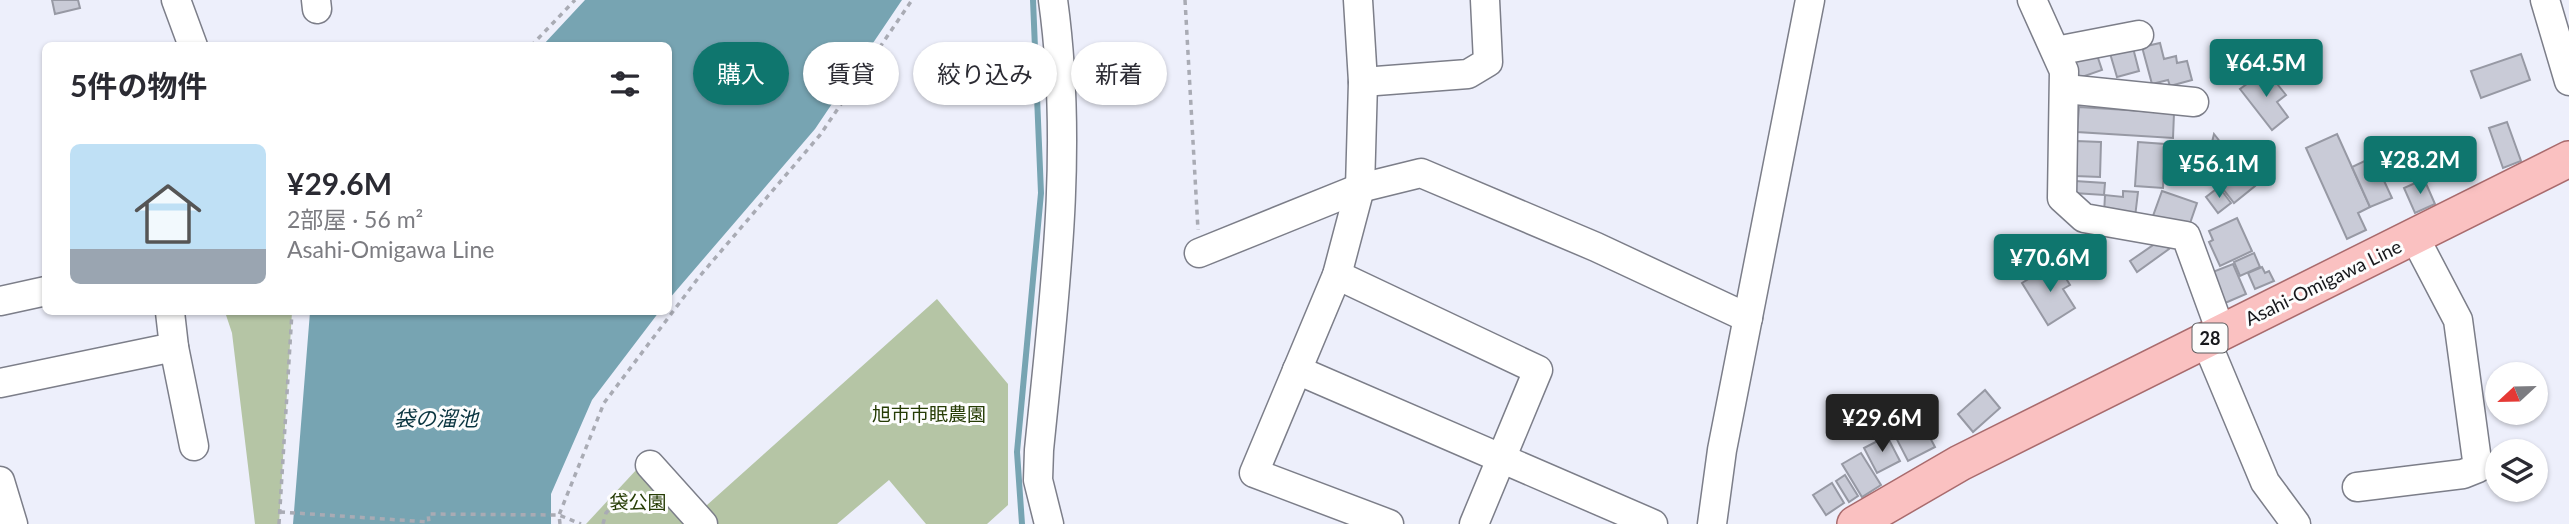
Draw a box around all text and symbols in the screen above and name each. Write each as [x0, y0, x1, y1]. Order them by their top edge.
pin: ¥64.5M [2209, 40, 2323, 99]
chip: 購入 [693, 42, 789, 105]
chip: 賃貸 [803, 42, 899, 105]
chip: 絞り込み [913, 42, 1057, 105]
chip: 新着 [1071, 42, 1167, 105]
text: ¥64.5M [2226, 48, 2306, 76]
icon: filters [606, 65, 644, 103]
text: 5件の物件 [70, 67, 207, 103]
pin: ¥28.2M [2363, 136, 2477, 196]
pin: ¥56.1M [2162, 140, 2276, 200]
text: ¥28.2M [2380, 145, 2460, 173]
text: ¥56.1M [2179, 149, 2259, 177]
text: ¥29.6M [287, 165, 392, 201]
icon: home [126, 172, 210, 256]
text: 2部屋 · 56 m² [287, 205, 423, 233]
pin: ¥70.6M [1993, 234, 2107, 294]
street label: Asahi-Omigawa Line [2241, 234, 2405, 330]
text: Asahi-Omigawa Line [287, 235, 494, 263]
text: ¥70.6M [2010, 243, 2090, 271]
road number: 28 [2192, 324, 2228, 352]
north arrow [2485, 362, 2548, 425]
map controls [2485, 362, 2548, 502]
pin: ¥29.6M [1825, 394, 1939, 454]
park label: 旭市市眠農園 [872, 402, 986, 425]
text: ¥29.6M [1842, 403, 1922, 431]
water label: 袋の溜池 [394, 405, 480, 430]
button: layers [2485, 439, 2548, 502]
park label: 袋公園 [609, 490, 667, 513]

